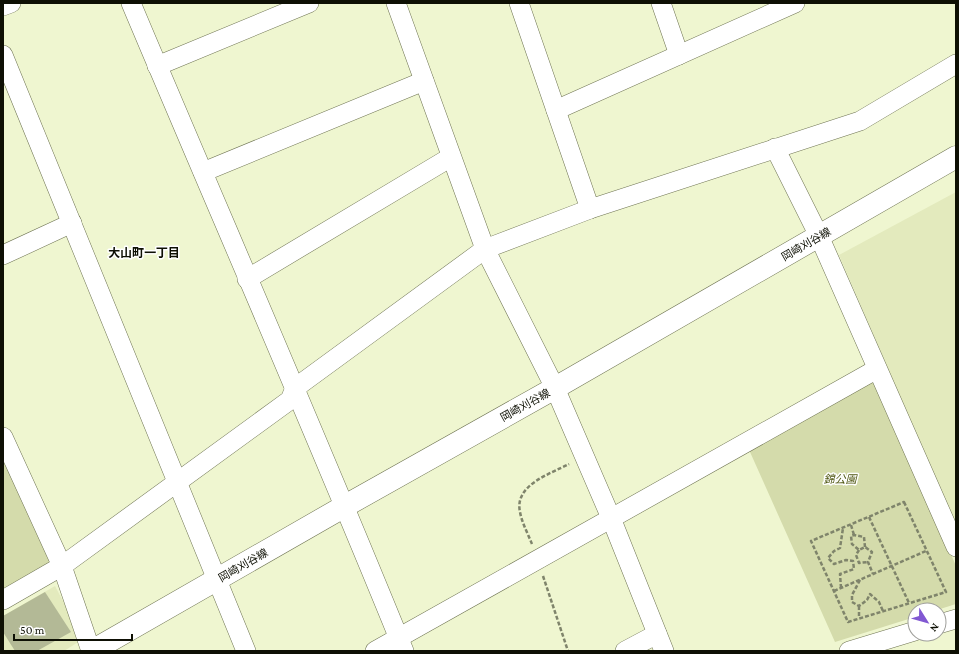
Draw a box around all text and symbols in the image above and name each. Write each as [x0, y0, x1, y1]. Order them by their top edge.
street label: 岡崎刈谷線 [779, 225, 833, 263]
district label: 大山町一丁目 [108, 246, 180, 260]
street label: 岡崎刈谷線 [498, 386, 552, 424]
park label: 錦公園 [824, 473, 858, 485]
street label: 岡崎刈谷線 [216, 546, 270, 584]
north arrow [907, 602, 947, 642]
scale bar [14, 616, 132, 642]
text: N [928, 621, 942, 635]
text: 50 m [20, 623, 45, 637]

